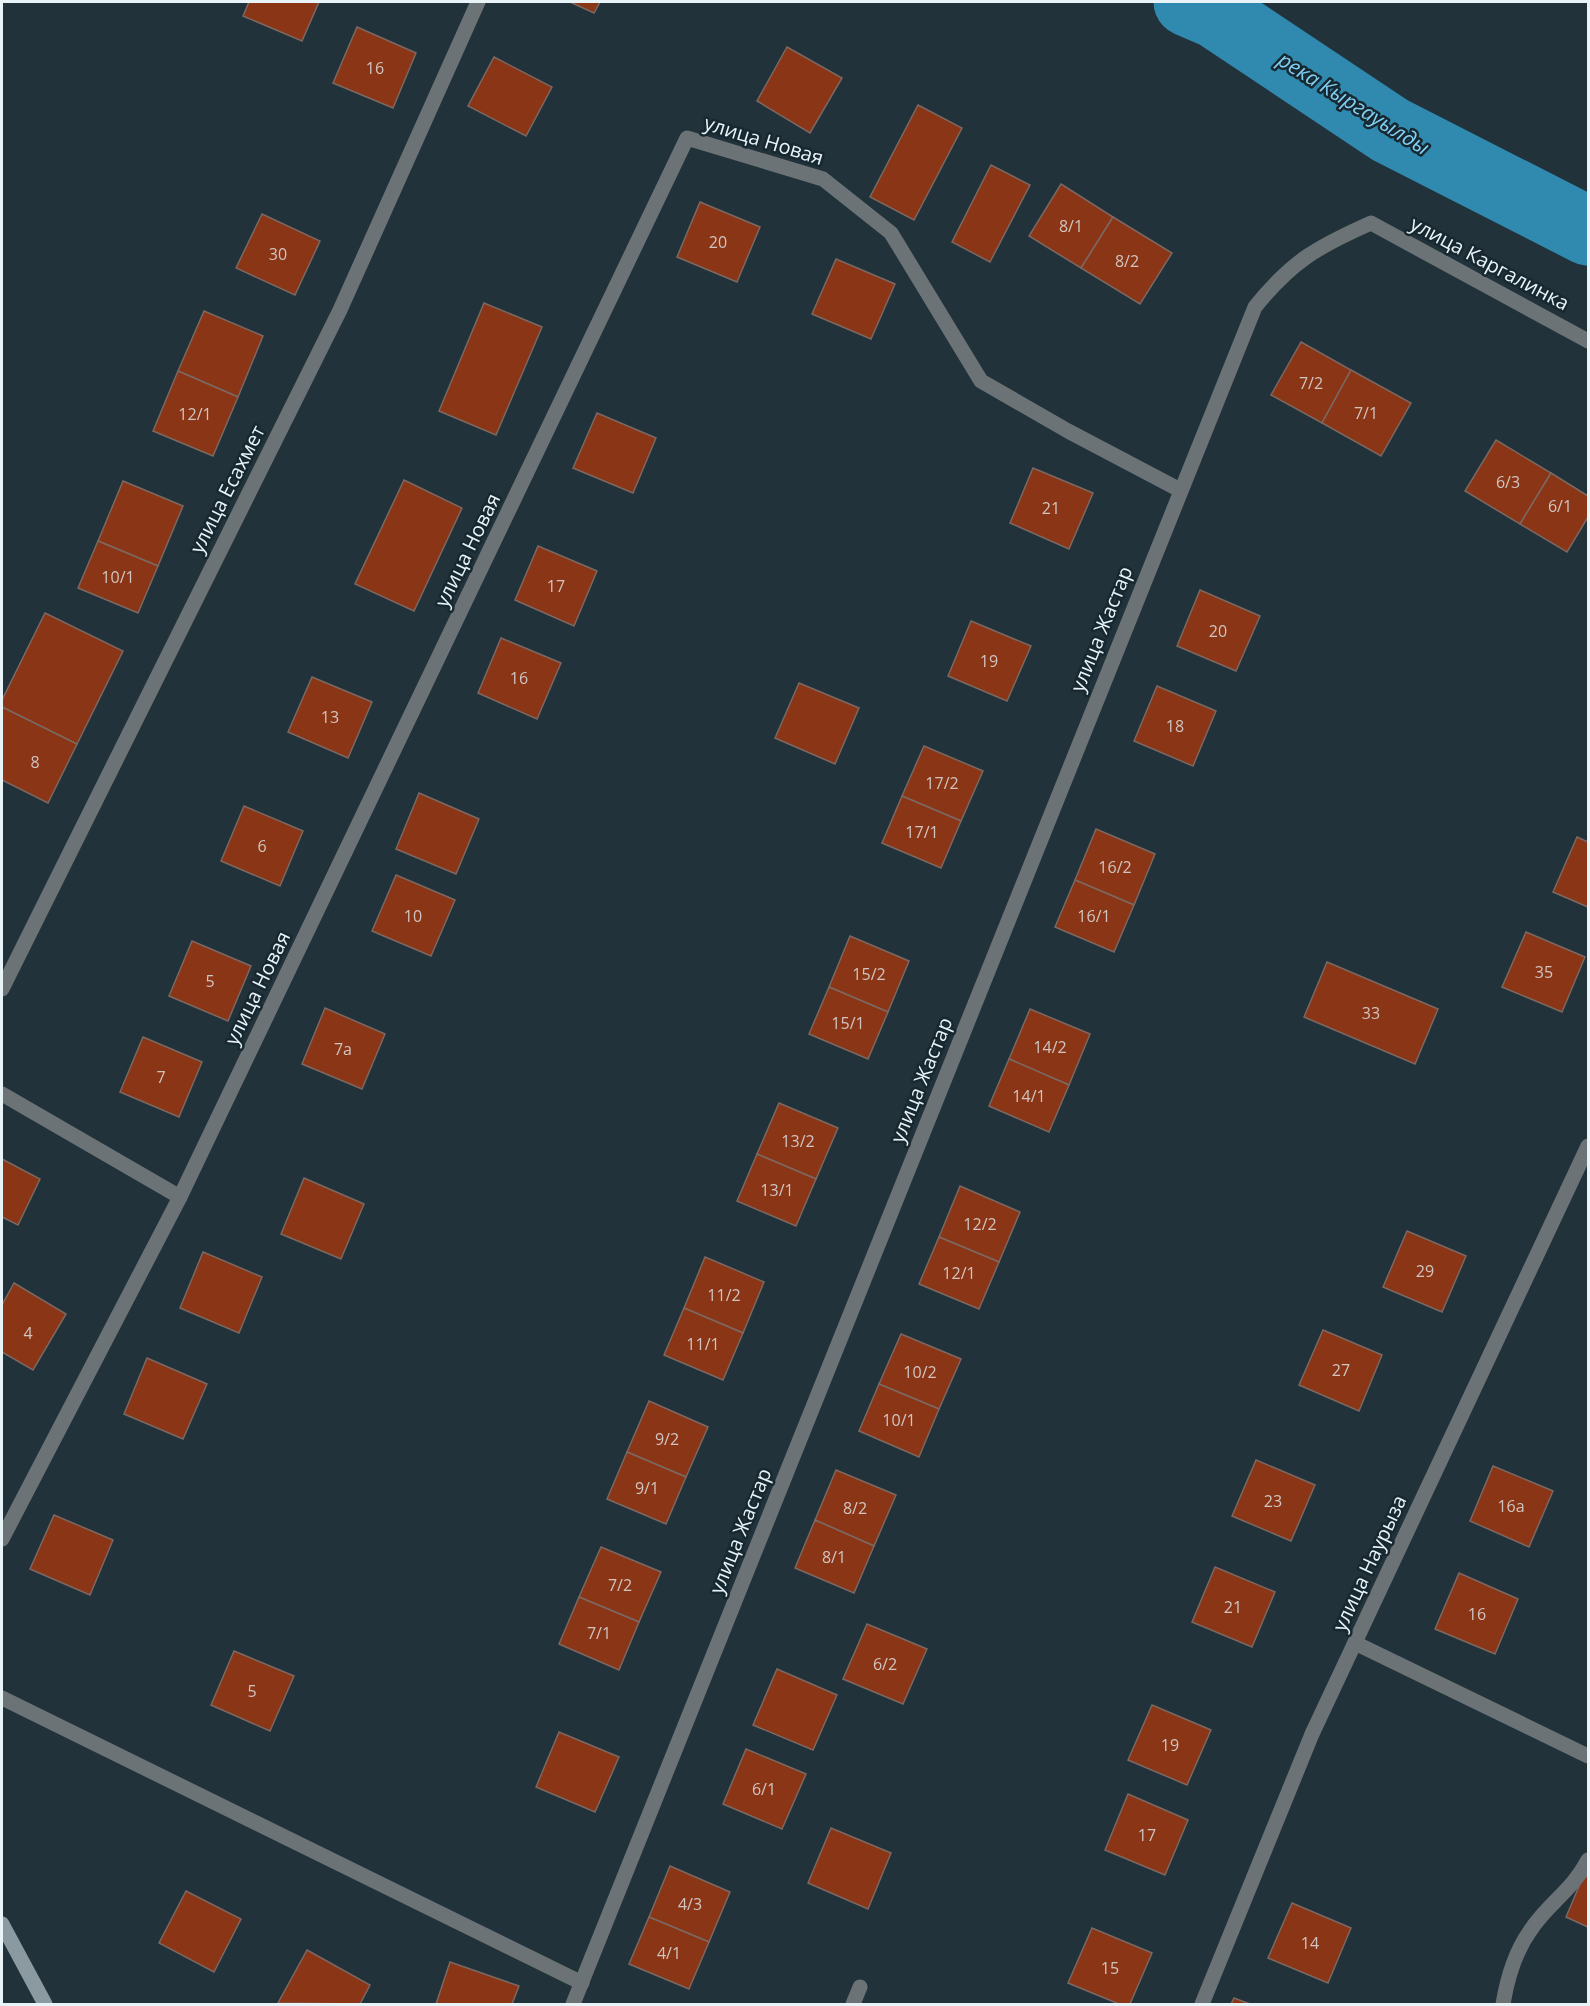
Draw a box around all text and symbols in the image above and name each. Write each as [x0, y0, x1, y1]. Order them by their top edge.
water label: река Кыргауылды [1272, 45, 1435, 161]
house number: 16 [366, 57, 384, 79]
street label: улица Новая [701, 109, 827, 171]
street label: улица Каргалинка [1406, 210, 1574, 316]
house number: 8/1 [1059, 215, 1083, 237]
house number: 20 [709, 231, 727, 253]
house number: 30 [269, 243, 287, 265]
house number: 8/2 [1115, 250, 1139, 272]
house number: 7/2 [1299, 372, 1323, 394]
house number: 7/1 [1354, 402, 1378, 424]
house number: 12/1 [178, 403, 212, 425]
street label: улица Есахмет [183, 420, 271, 558]
house number: 6/3 [1496, 471, 1520, 493]
street label: улица Новая [428, 489, 506, 611]
house number: 6/1 [1548, 495, 1572, 517]
house number: 21 [1042, 497, 1060, 519]
street label: улица Жастар [1064, 562, 1138, 696]
house number: 10/1 [101, 566, 135, 588]
house number: 17 [547, 575, 565, 597]
house number: 20 [1209, 620, 1227, 642]
house number: 19 [980, 650, 998, 672]
house number: 16 [510, 667, 528, 689]
house number: 13 [321, 706, 339, 728]
house number: 18 [1166, 715, 1184, 737]
house number: 8 [30, 751, 40, 773]
house number: 17/2 [925, 772, 959, 794]
house number: 17/1 [905, 821, 939, 843]
house number: 6 [257, 835, 267, 857]
house number: 16/2 [1098, 856, 1132, 878]
house number: 10 [404, 905, 422, 927]
house number: 16/1 [1077, 905, 1111, 927]
street label: улица Новая [218, 927, 296, 1049]
house number: 35 [1535, 961, 1553, 983]
house number: 15/2 [852, 963, 886, 985]
house number: 5 [205, 970, 215, 992]
house number: 33 [1362, 1002, 1380, 1024]
house number: 15/1 [831, 1012, 865, 1034]
street label: улица Жастар [884, 1013, 958, 1147]
house number: 14/2 [1033, 1036, 1067, 1058]
house number: 7а [334, 1038, 352, 1060]
house number: 7 [156, 1066, 166, 1088]
house number: 14/1 [1012, 1085, 1046, 1107]
house number: 13/2 [781, 1130, 815, 1152]
house number: 13/1 [760, 1179, 794, 1201]
house number: 12/2 [963, 1213, 997, 1235]
house number: 29 [1416, 1260, 1434, 1282]
house number: 12/1 [942, 1262, 976, 1284]
house number: 11/2 [707, 1284, 741, 1306]
house number: 4 [23, 1322, 33, 1344]
house number: 11/1 [686, 1333, 720, 1355]
house number: 27 [1332, 1359, 1350, 1381]
house number: 10/2 [903, 1361, 937, 1383]
house number: 10/1 [882, 1409, 916, 1431]
house number: 9/2 [655, 1428, 679, 1450]
street label: улица Жастар [703, 1464, 777, 1598]
house number: 9/1 [635, 1477, 659, 1499]
house number: 23 [1264, 1490, 1282, 1512]
street label: улица Наурыза [1326, 1491, 1412, 1635]
house number: 16а [1497, 1495, 1525, 1517]
house number: 8/2 [843, 1497, 867, 1519]
house number: 8/1 [822, 1546, 846, 1568]
house number: 7/2 [608, 1574, 632, 1596]
house number: 21 [1224, 1596, 1242, 1618]
house number: 16 [1468, 1603, 1486, 1625]
house number: 7/1 [587, 1622, 611, 1644]
house number: 6/2 [873, 1653, 897, 1675]
house number: 5 [247, 1680, 257, 1702]
house number: 19 [1161, 1734, 1179, 1756]
house number: 6/1 [752, 1778, 776, 1800]
house number: 17 [1138, 1824, 1156, 1846]
house number: 4/3 [678, 1893, 702, 1915]
house number: 14 [1301, 1932, 1319, 1954]
house number: 4/1 [657, 1942, 681, 1964]
house number: 15 [1101, 1957, 1119, 1979]

